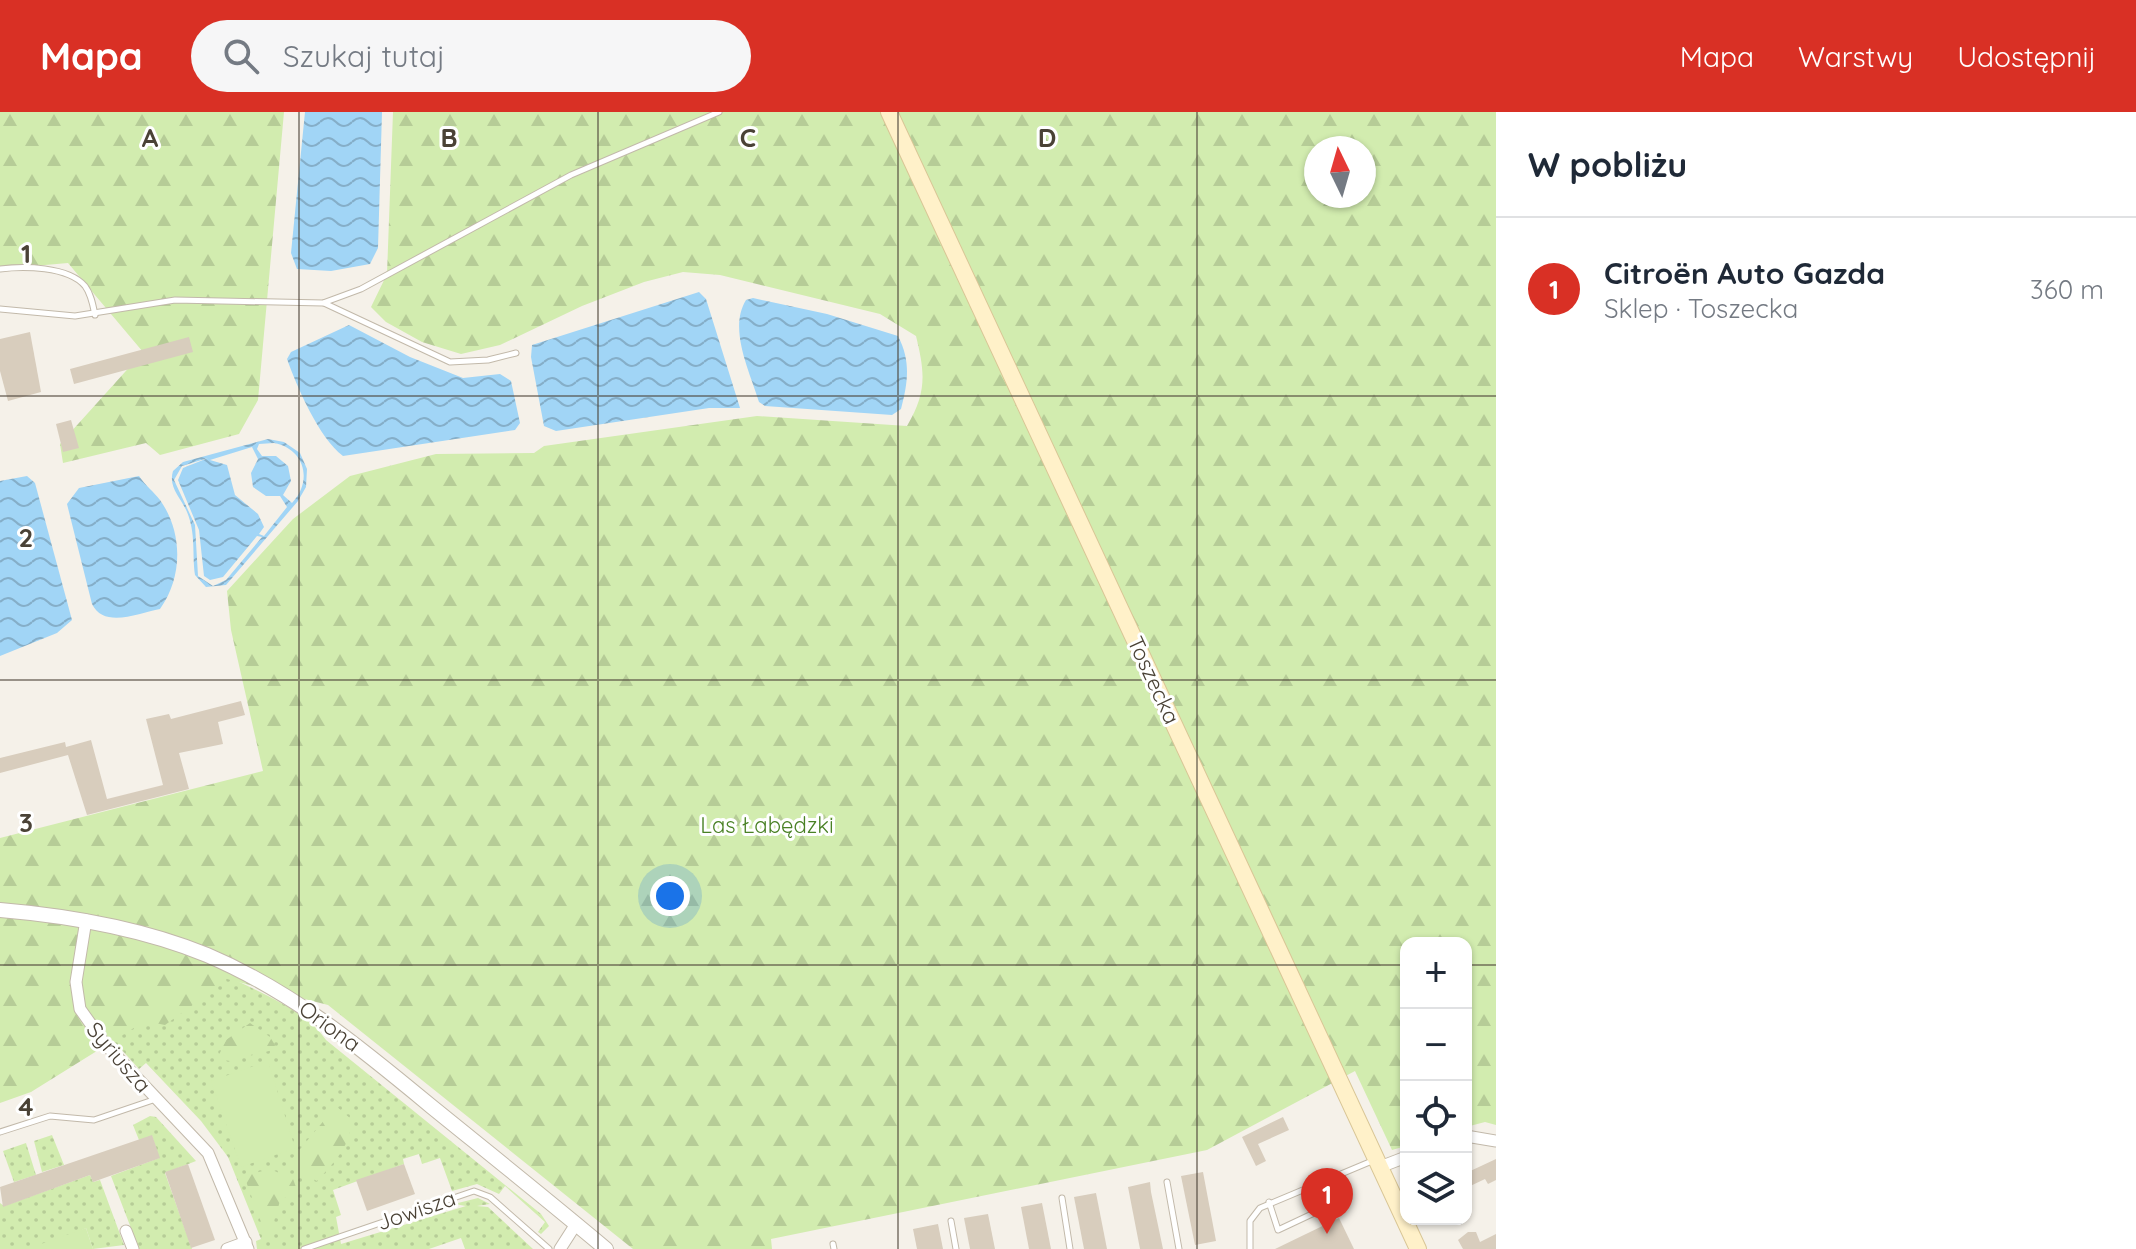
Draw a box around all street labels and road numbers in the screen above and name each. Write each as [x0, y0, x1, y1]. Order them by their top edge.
street label: Toszecka [1122, 632, 1186, 728]
street label: Oriona [294, 994, 366, 1058]
street label: Syriusza [81, 1016, 157, 1098]
street label: Jowisza [373, 1184, 459, 1236]

